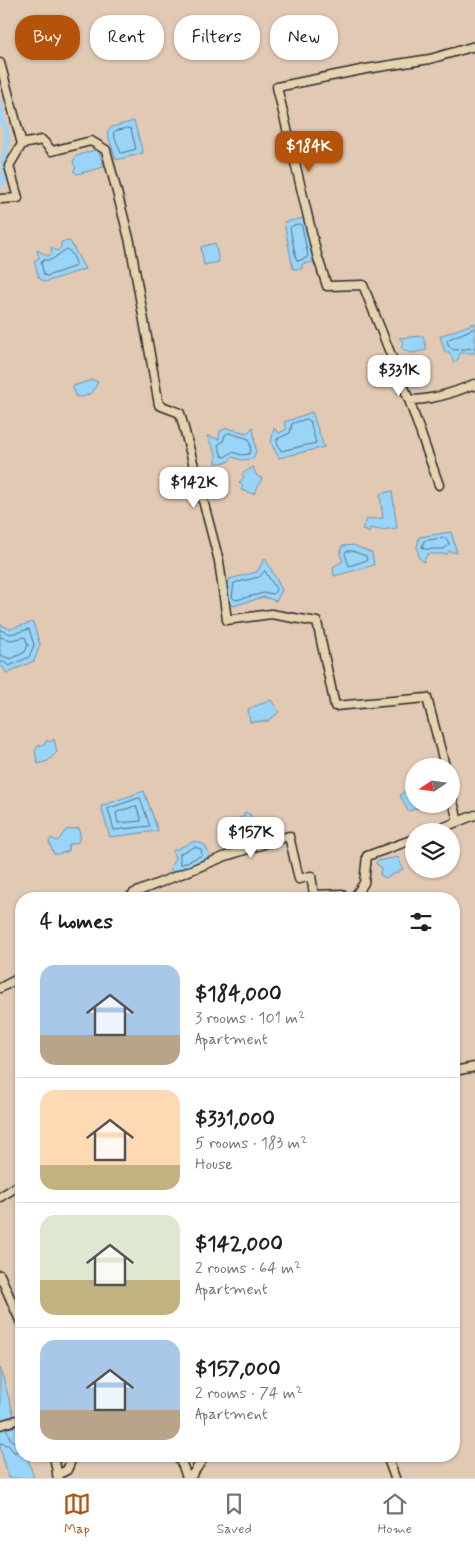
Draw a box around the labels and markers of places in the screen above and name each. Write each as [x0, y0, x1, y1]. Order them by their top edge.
pin: $184K [274, 130, 344, 173]
pin: $331K [364, 354, 434, 397]
pin: $142K [159, 466, 229, 509]
pin: $157K [216, 816, 286, 859]

